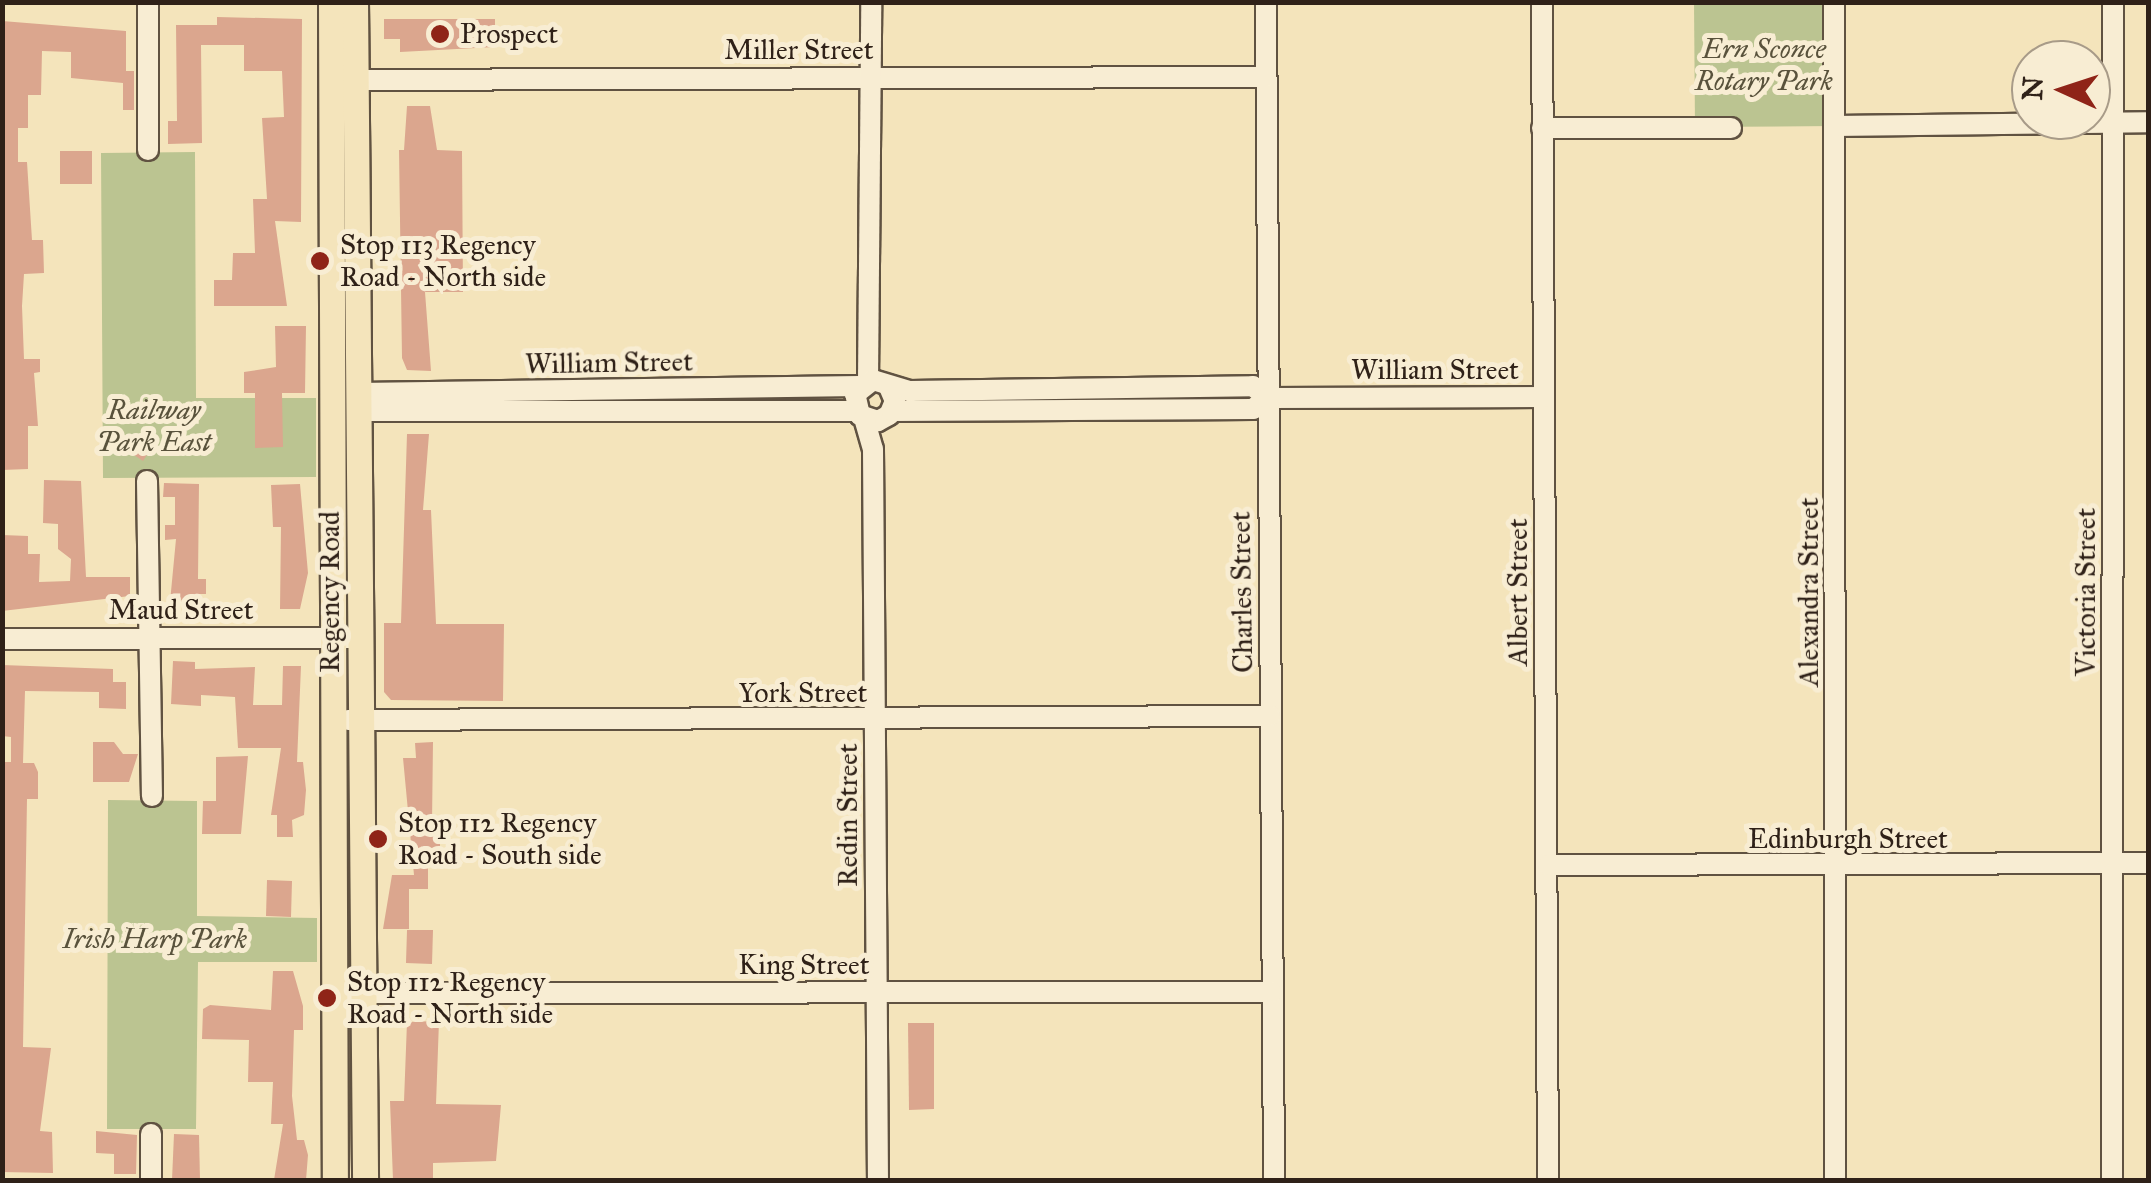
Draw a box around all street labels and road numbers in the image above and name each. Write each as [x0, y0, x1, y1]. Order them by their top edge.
street label: Miller Street [724, 33, 874, 67]
street label: William Street [525, 345, 693, 381]
street label: William Street [1351, 353, 1519, 387]
street label: Alexandra Street [1792, 497, 1826, 687]
street label: Victoria Street [2069, 508, 2103, 676]
street label: Regency Road [313, 511, 347, 673]
street label: Charles Street [1224, 511, 1260, 673]
street label: Albert Street [1501, 518, 1535, 666]
street label: Maud Street [108, 593, 254, 627]
street label: York Street [739, 676, 867, 710]
street label: Redin Street [831, 743, 865, 887]
street label: Edinburgh Street [1748, 822, 1948, 856]
street label: King Street [738, 948, 870, 982]

